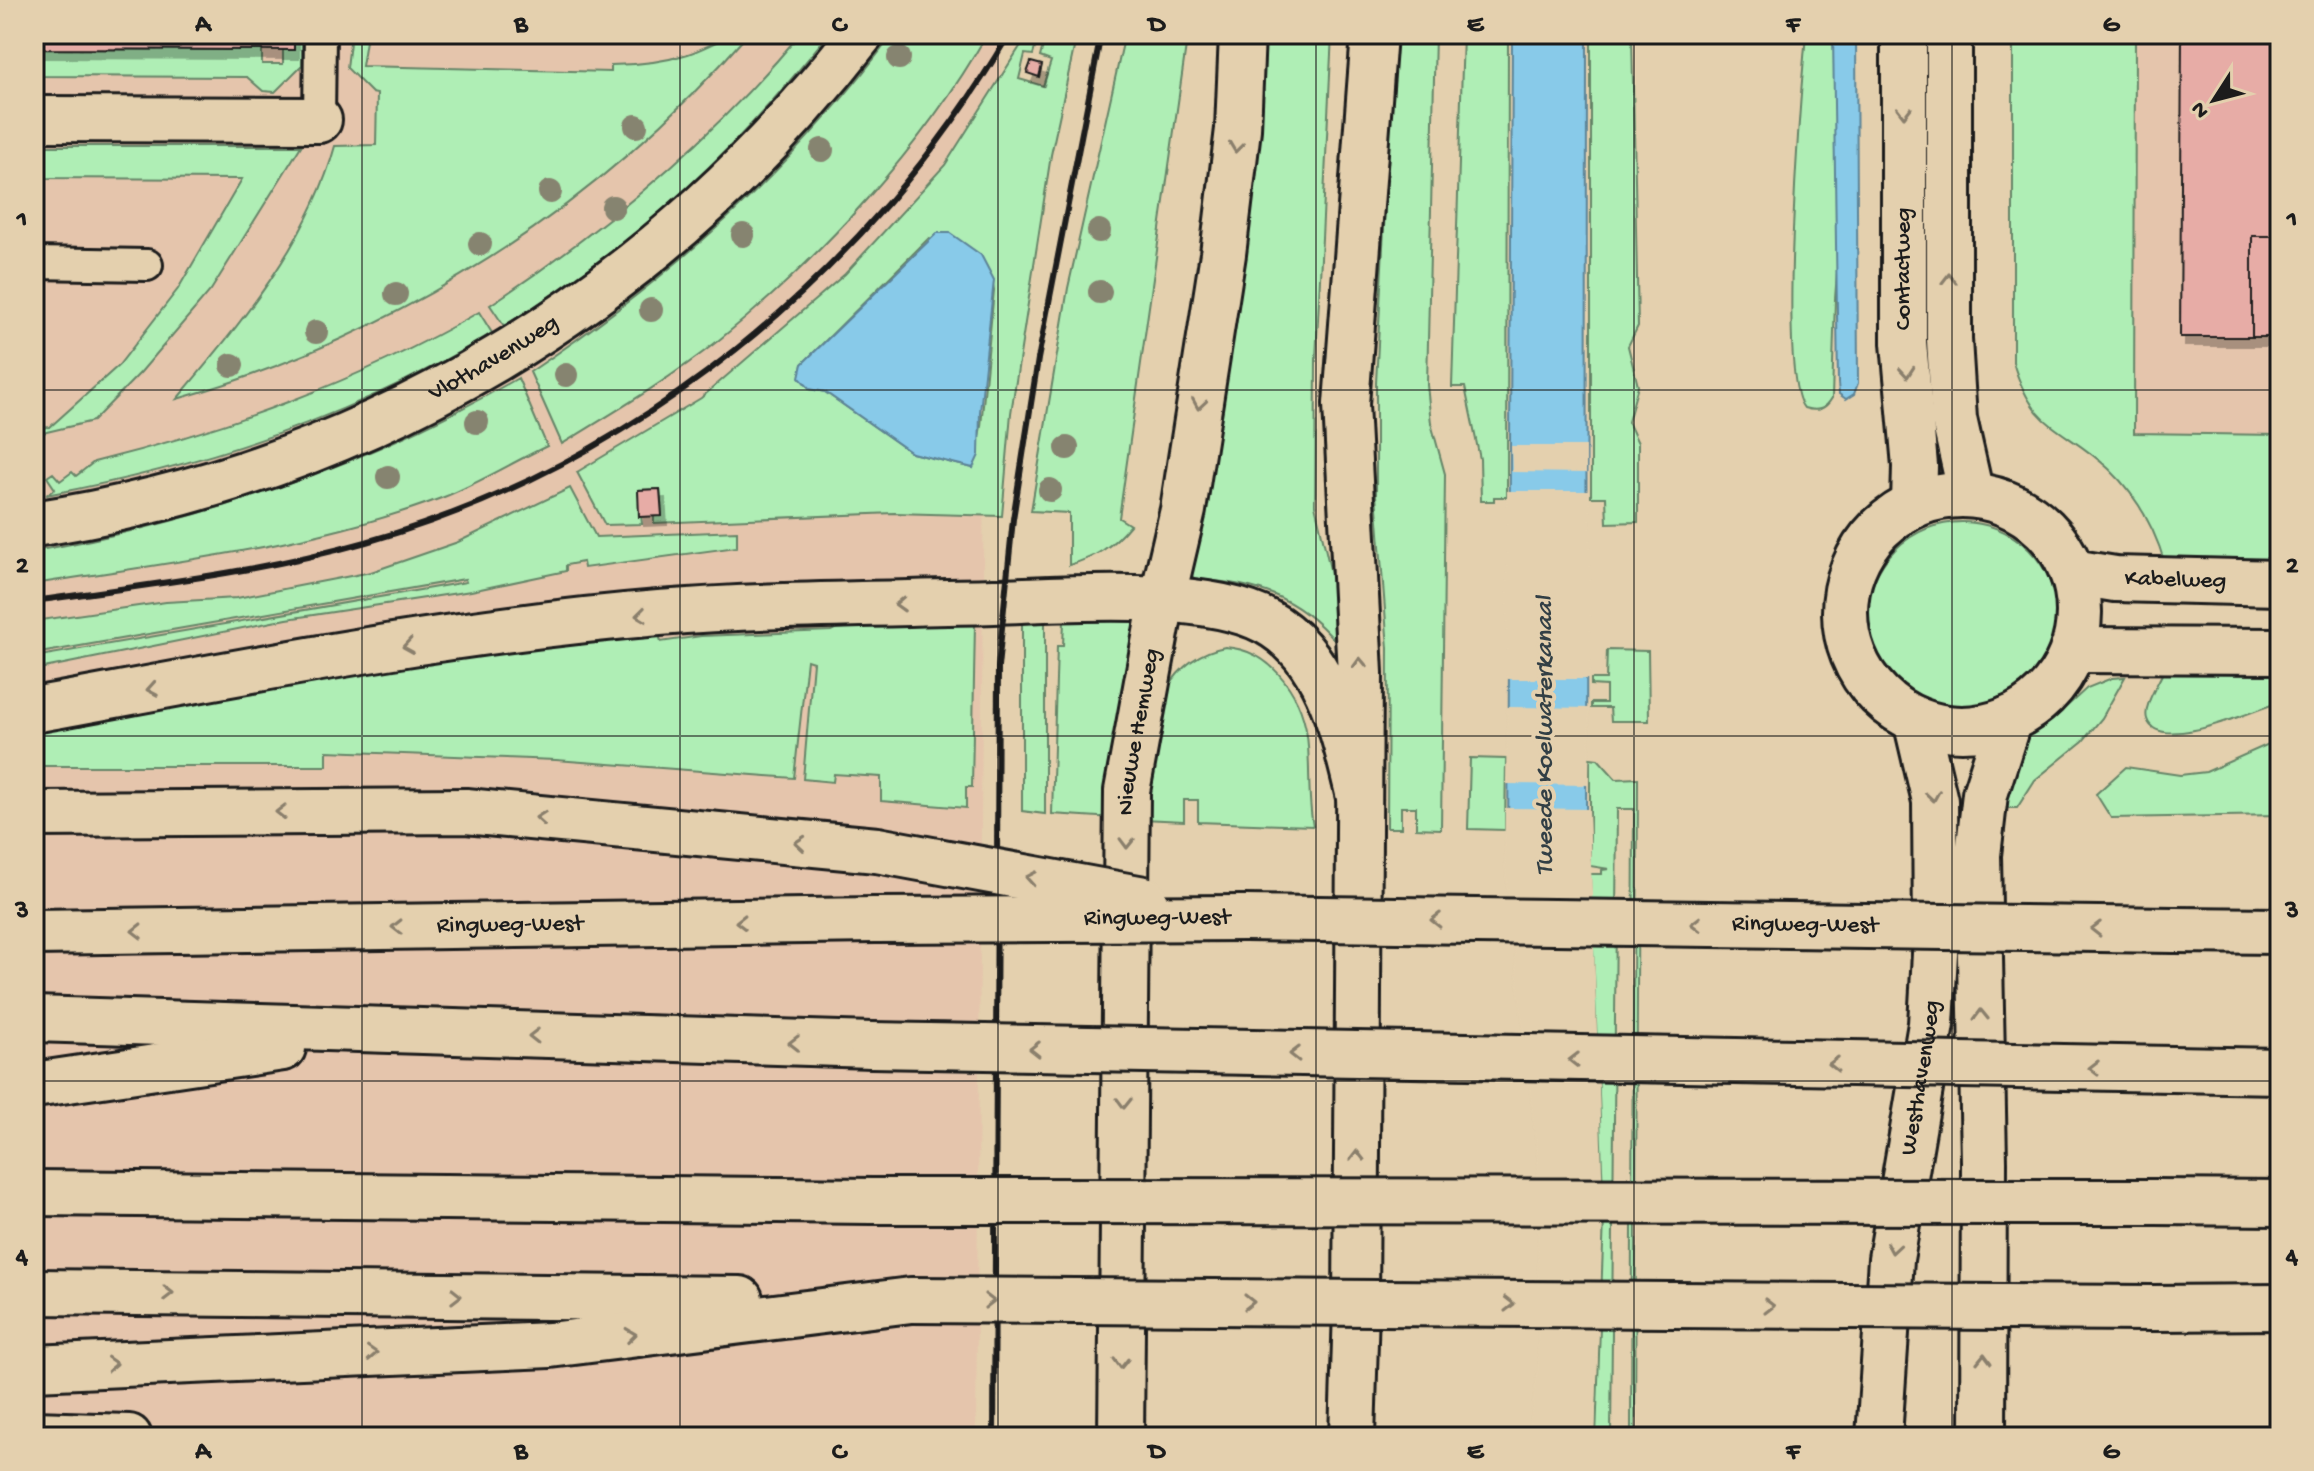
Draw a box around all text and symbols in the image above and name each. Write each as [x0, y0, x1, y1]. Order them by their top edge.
text: A [194, 11, 212, 42]
text: B [513, 11, 529, 42]
text: C [832, 11, 849, 42]
text: D [1147, 11, 1167, 42]
text: E [1467, 11, 1485, 42]
text: F [1785, 11, 1801, 42]
text: G [2103, 11, 2121, 42]
north arrow [2174, 60, 2254, 140]
text: N [2186, 96, 2216, 123]
one-way arrow [1895, 106, 1913, 119]
one-way arrow [1228, 140, 1245, 154]
text: 1 [16, 206, 27, 237]
text: 1 [2286, 206, 2297, 237]
street label: Contactweg [1890, 208, 1919, 330]
one-way arrow [1940, 272, 1958, 285]
street label: Vlothavenweg [423, 309, 564, 409]
one-way arrow [1898, 366, 1915, 379]
one-way arrow [1192, 397, 1209, 411]
text: 2 [16, 552, 29, 583]
text: 2 [2286, 552, 2299, 583]
street label: Kabelweg [2124, 565, 2227, 596]
water label: Tweede Koelwaterkanaal [1531, 595, 1562, 876]
one-way arrow [893, 596, 906, 613]
one-way arrow [634, 607, 647, 624]
one-way arrow [401, 637, 415, 654]
street label: Nieuwe Hemweg [1112, 646, 1167, 816]
one-way arrow [1351, 656, 1368, 669]
one-way arrow [145, 679, 158, 696]
one-way arrow [1923, 789, 1940, 803]
one-way arrow [274, 803, 287, 821]
one-way arrow [534, 810, 547, 827]
one-way arrow [793, 835, 806, 852]
one-way arrow [1118, 837, 1135, 850]
one-way arrow [1024, 871, 1037, 888]
text: 3 [14, 897, 29, 928]
text: 3 [2284, 897, 2299, 928]
street label: Ringweg-West [1084, 904, 1233, 933]
street label: Ringweg-West [437, 910, 586, 941]
street label: Ringweg-West [1732, 910, 1881, 941]
one-way arrow [1429, 911, 1442, 929]
one-way arrow [734, 914, 747, 931]
one-way arrow [1689, 915, 1702, 933]
one-way arrow [390, 918, 403, 936]
one-way arrow [2089, 920, 2102, 938]
one-way arrow [130, 922, 143, 940]
street label: Westhavenweg [1894, 1000, 1947, 1158]
one-way arrow [1972, 1008, 1990, 1021]
one-way arrow [527, 1028, 540, 1045]
one-way arrow [787, 1035, 800, 1052]
one-way arrow [1028, 1040, 1041, 1057]
one-way arrow [1288, 1046, 1301, 1063]
one-way arrow [1567, 1051, 1580, 1068]
one-way arrow [1827, 1055, 1840, 1073]
one-way arrow [2087, 1059, 2100, 1077]
one-way arrow [1115, 1097, 1133, 1110]
one-way arrow [1348, 1149, 1366, 1162]
one-way arrow [1885, 1241, 1902, 1255]
text: 4 [15, 1243, 29, 1274]
text: 4 [2285, 1243, 2299, 1274]
one-way arrow [162, 1284, 175, 1302]
one-way arrow [450, 1287, 463, 1305]
one-way arrow [983, 1292, 996, 1310]
one-way arrow [1243, 1293, 1256, 1311]
one-way arrow [1503, 1295, 1516, 1313]
one-way arrow [1763, 1297, 1776, 1315]
one-way arrow [624, 1327, 638, 1344]
one-way arrow [366, 1344, 379, 1361]
one-way arrow [1975, 1352, 1993, 1365]
one-way arrow [106, 1356, 119, 1373]
one-way arrow [1112, 1357, 1130, 1370]
text: A [194, 1438, 212, 1469]
text: B [513, 1438, 529, 1469]
text: C [832, 1438, 849, 1469]
text: D [1147, 1438, 1167, 1469]
text: E [1467, 1438, 1485, 1469]
text: F [1785, 1438, 1801, 1469]
text: G [2103, 1438, 2121, 1469]

